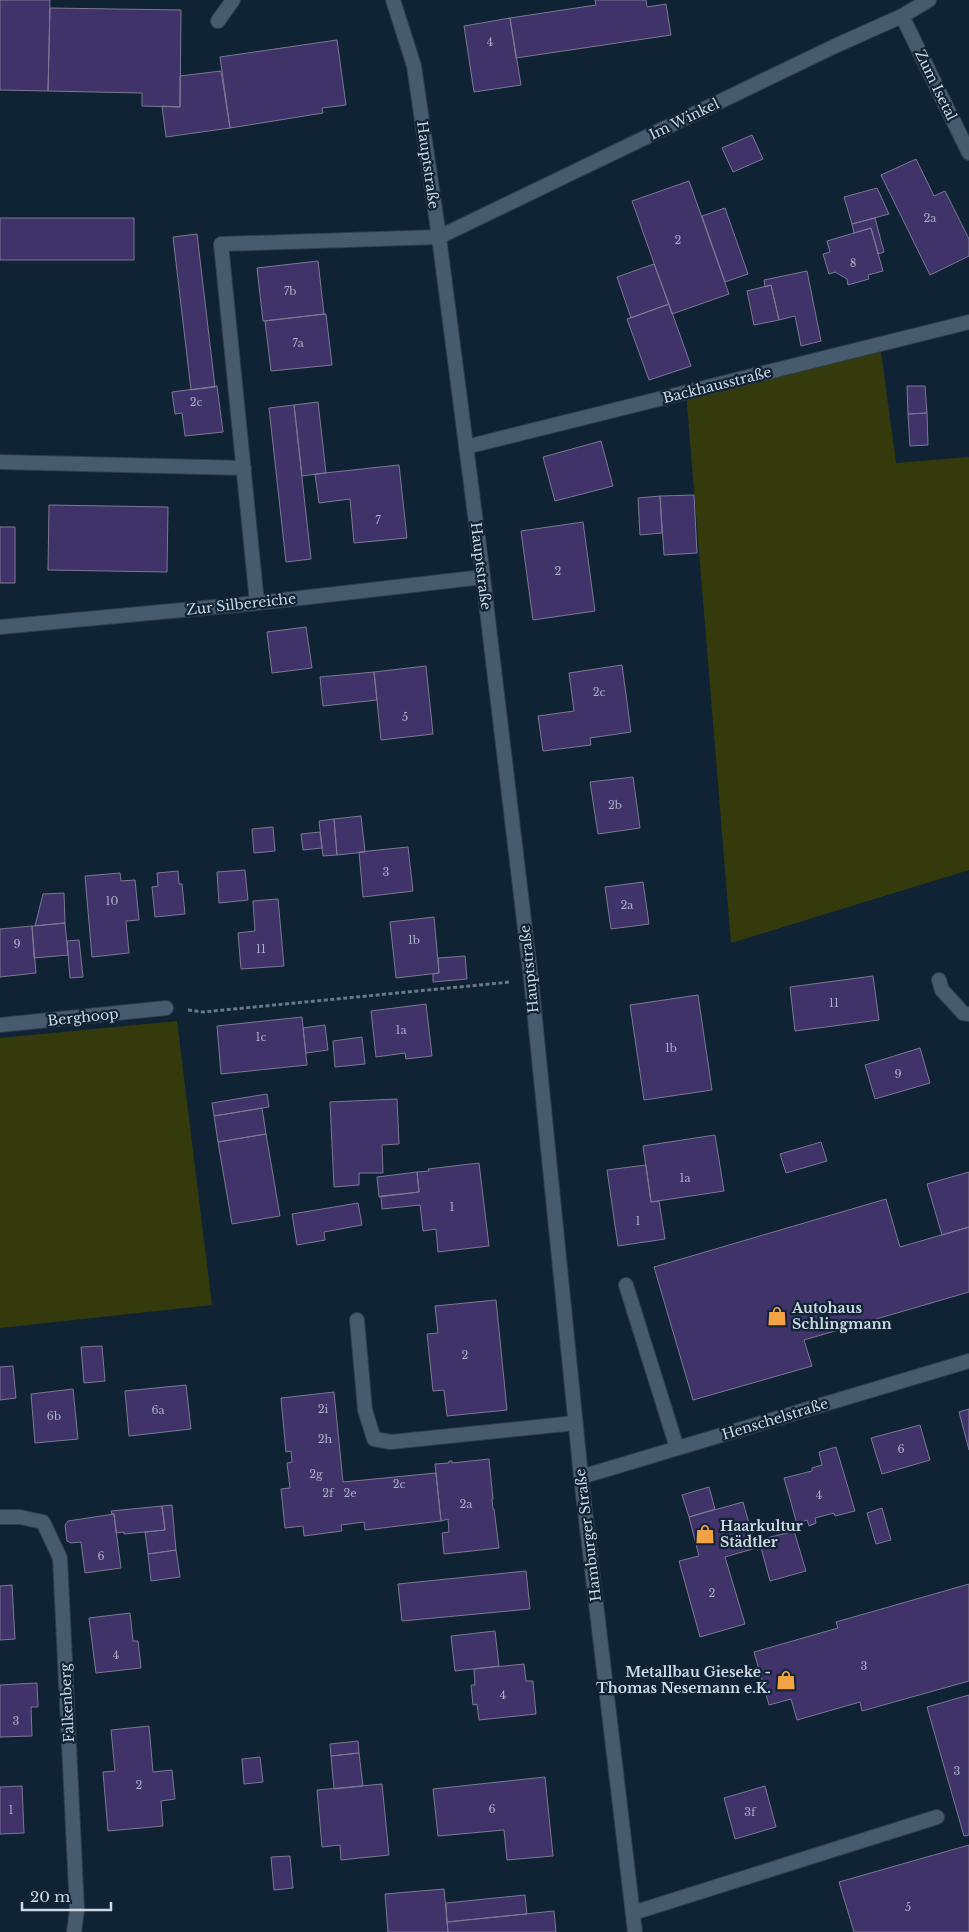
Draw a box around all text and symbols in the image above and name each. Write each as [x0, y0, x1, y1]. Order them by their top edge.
house number: 4 [487, 35, 493, 49]
street label: Zum Isetal [911, 47, 961, 124]
street label: Im Winkel [646, 94, 722, 144]
street label: Hauptstraße [413, 120, 443, 210]
house number: 2a [924, 211, 937, 225]
house number: 2 [675, 233, 682, 247]
house number: 8 [850, 256, 856, 270]
house number: 7b [284, 284, 296, 298]
house number: 7a [292, 336, 305, 350]
street label: Backhausstraße [661, 363, 773, 407]
house number: 2c [190, 395, 202, 409]
house number: 7 [375, 513, 381, 527]
street label: Hauptstraße [467, 521, 495, 611]
house number: 2 [555, 564, 562, 578]
street label: Zur Silbereiche [185, 589, 297, 619]
house number: 2c [593, 685, 605, 699]
house number: 5 [402, 710, 408, 724]
house number: 2b [608, 798, 622, 812]
house number: 3 [383, 865, 390, 879]
house number: 10 [106, 894, 119, 908]
house number: 2a [621, 898, 634, 912]
street label: Hauptstraße [515, 924, 543, 1014]
house number: 1b [408, 933, 420, 947]
house number: 9 [13, 937, 21, 951]
house number: 11 [256, 942, 266, 956]
house number: 11 [829, 996, 839, 1010]
street label: Berghoop [47, 1004, 119, 1030]
house number: 1a [396, 1023, 407, 1037]
house number: 1c [256, 1030, 266, 1044]
house number: 1b [665, 1041, 677, 1055]
house number: 9 [894, 1067, 902, 1081]
house number: 1a [680, 1171, 691, 1185]
house number: 1 [450, 1200, 455, 1214]
house number: 1 [636, 1214, 641, 1228]
place label: Autohaus Schlingmann [791, 1299, 892, 1333]
shop icon: Autohaus Schlingmann [766, 1305, 788, 1327]
house number: 2 [462, 1348, 469, 1362]
street label: Henschelstraße [720, 1394, 830, 1444]
house number: 2i [318, 1402, 329, 1416]
house number: 6a [151, 1403, 165, 1417]
house number: 6b [47, 1409, 61, 1423]
house number: 2h [318, 1432, 333, 1446]
house number: 6 [897, 1442, 905, 1456]
house number: 2g [309, 1467, 323, 1481]
street label: Hamburger Straße [571, 1467, 605, 1603]
house number: 2c [393, 1477, 405, 1491]
house number: 2f [322, 1486, 335, 1500]
house number: 2e [343, 1486, 357, 1500]
house number: 4 [816, 1488, 822, 1502]
house number: 2a [460, 1497, 473, 1511]
place label: Haarkultur Städtler [720, 1517, 803, 1551]
shop icon: Haarkultur Städtler [694, 1523, 716, 1545]
house number: 6 [97, 1549, 105, 1563]
house number: 2 [709, 1586, 716, 1600]
house number: 4 [113, 1648, 119, 1662]
house number: 3 [861, 1659, 868, 1673]
street label: Falkenberg [56, 1662, 78, 1743]
place label: Metallbau Gieseke - Thomas Nesemann e.K. [596, 1663, 771, 1697]
shop icon: Metallbau Gieseke - Thomas Nesemann e.K. [775, 1669, 797, 1691]
house number: 4 [500, 1688, 506, 1702]
house number: 3 [13, 1714, 20, 1728]
house number: 3 [954, 1764, 961, 1778]
house number: 2 [136, 1778, 143, 1792]
house number: 6 [488, 1802, 496, 1816]
house number: 1 [9, 1803, 14, 1817]
house number: 3f [744, 1805, 757, 1819]
scale bar [22, 1880, 111, 1912]
text: 20 m [30, 1887, 70, 1906]
house number: 5 [905, 1900, 911, 1914]

